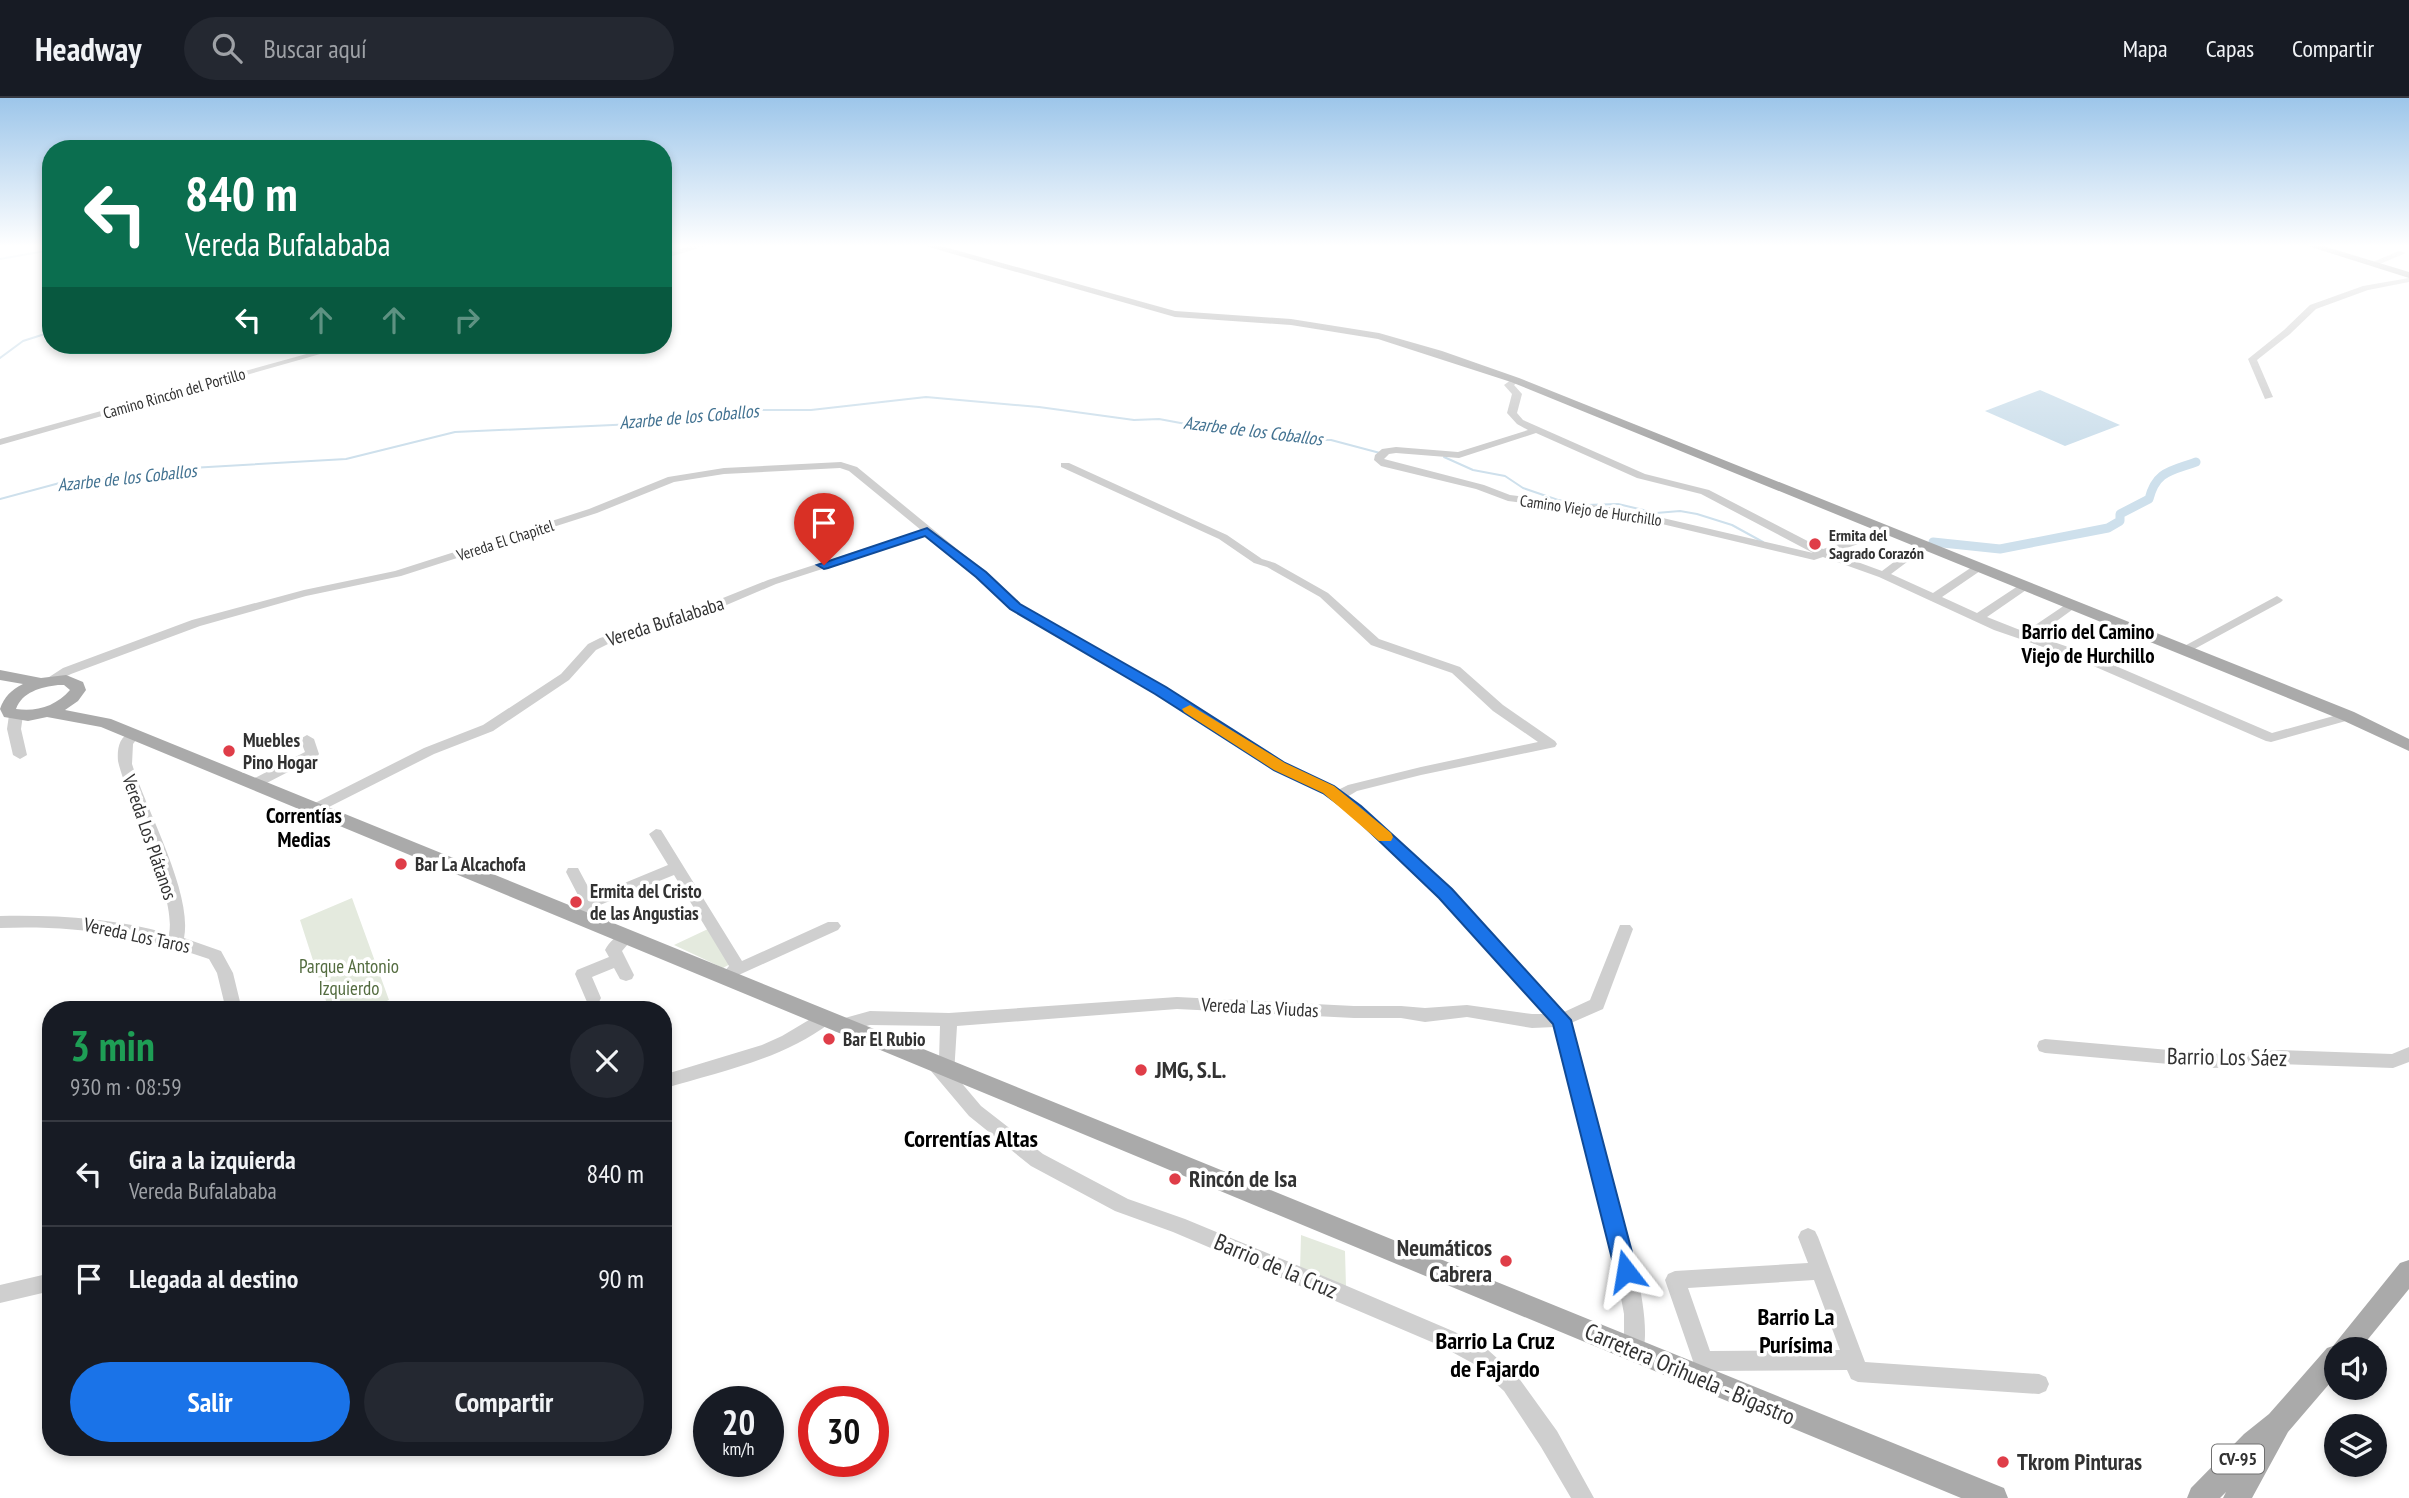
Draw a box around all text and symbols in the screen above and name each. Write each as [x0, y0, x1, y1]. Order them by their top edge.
search box [184, 17, 674, 80]
text: Headway [35, 27, 142, 70]
icon: search [208, 29, 246, 67]
text: Buscar aquí [264, 32, 367, 65]
text: Mapa [2123, 33, 2168, 64]
text: Capas [2206, 33, 2254, 64]
text: Compartir [2292, 33, 2374, 64]
text: 840 m [185, 161, 298, 225]
icon: left [70, 168, 161, 259]
text: Vereda Bufalababa [185, 223, 391, 265]
icon: left [229, 301, 267, 339]
icon: ahead [302, 301, 340, 339]
icon: ahead [375, 301, 413, 339]
icon: right [448, 301, 486, 339]
street label: Camino Rincón del Portillo [101, 363, 247, 423]
water label: Azarbe de los Coballos [618, 399, 761, 434]
water label: Azarbe de los Coballos [1182, 411, 1326, 451]
water label: Azarbe de los Coballos [56, 459, 199, 496]
street label: Camino Viejo de Hurchillo [1519, 490, 1663, 530]
pin [794, 493, 854, 565]
icon: arrive [805, 504, 843, 542]
street label: Vereda El Chapitel [453, 515, 556, 565]
place label: Ermita del Sagrado Corazón [1829, 525, 1924, 563]
marker: Ermita del Sagrado Corazón [1807, 536, 1823, 552]
street label: Vereda Bufalababa [602, 591, 727, 652]
district label: Barrio del Camino Viejo de Hurchillo [2020, 618, 2155, 669]
place label: Muebles Pino Hogar [243, 728, 318, 774]
marker: Muebles Pino Hogar [221, 743, 237, 759]
street label: Vereda Los Plátanos [117, 770, 183, 903]
district label: Correntías Medias [266, 802, 342, 853]
place label: Bar La Alcachofa [415, 852, 526, 876]
marker: Bar La Alcachofa [393, 856, 409, 872]
place label: Ermita del Cristo de las Angustias [590, 879, 702, 925]
marker: Ermita del Cristo de las Angustias [568, 894, 584, 910]
street label: Vereda Los Taros [81, 912, 192, 958]
park label: Parque Antonio Izquierdo [299, 954, 399, 1000]
street label: Vereda Las Viudas [1200, 992, 1319, 1022]
text: 3 min [70, 1018, 155, 1073]
button: close [570, 1024, 644, 1098]
place label: Bar El Rubio [843, 1027, 925, 1051]
marker: Bar El Rubio [821, 1031, 837, 1047]
street label: Barrio Los Sáez [2167, 1041, 2287, 1072]
place label: JMG, S.L. [1154, 1055, 1226, 1084]
marker: JMG, S.L. [1133, 1062, 1149, 1078]
text: 930 m · 08:59 [70, 1072, 182, 1101]
district label: Correntías Altas [904, 1123, 1038, 1154]
text: Gira a la izquierda [129, 1143, 296, 1176]
icon: left [70, 1155, 108, 1193]
text: 840 m [586, 1157, 644, 1190]
place label: Rincón de Isa [1189, 1164, 1297, 1193]
marker: Rincón de Isa [1167, 1171, 1183, 1187]
text: Vereda Bufalababa [129, 1176, 277, 1205]
street label: Barrio de la Cruz [1210, 1227, 1342, 1304]
place label: Neumáticos Cabrera [1397, 1233, 1492, 1288]
position arrow [1589, 1234, 1663, 1308]
marker: Neumáticos Cabrera [1498, 1253, 1514, 1269]
icon: arrive [70, 1260, 108, 1298]
text: Llegada al destino [129, 1262, 298, 1295]
text: 90 m [598, 1262, 644, 1295]
district label: Barrio La Purísima [1758, 1301, 1834, 1360]
street label: Carretera Orihuela - Bigastro [1581, 1316, 1800, 1431]
district label: Barrio La Cruz de Fajardo [1435, 1325, 1555, 1384]
map controls [2324, 1337, 2387, 1477]
button: sound [2324, 1337, 2387, 1400]
button: Salir [70, 1362, 350, 1442]
button: Compartir [364, 1362, 644, 1442]
speed limit sign: 30 [798, 1386, 889, 1477]
text: 20 [722, 1399, 755, 1445]
button: layers [2324, 1414, 2387, 1477]
text: km/h [723, 1437, 754, 1460]
road number: CV-95 [2212, 1444, 2264, 1474]
place label: Tkrom Pinturas [2017, 1447, 2142, 1476]
marker: Tkrom Pinturas [1995, 1454, 2011, 1470]

